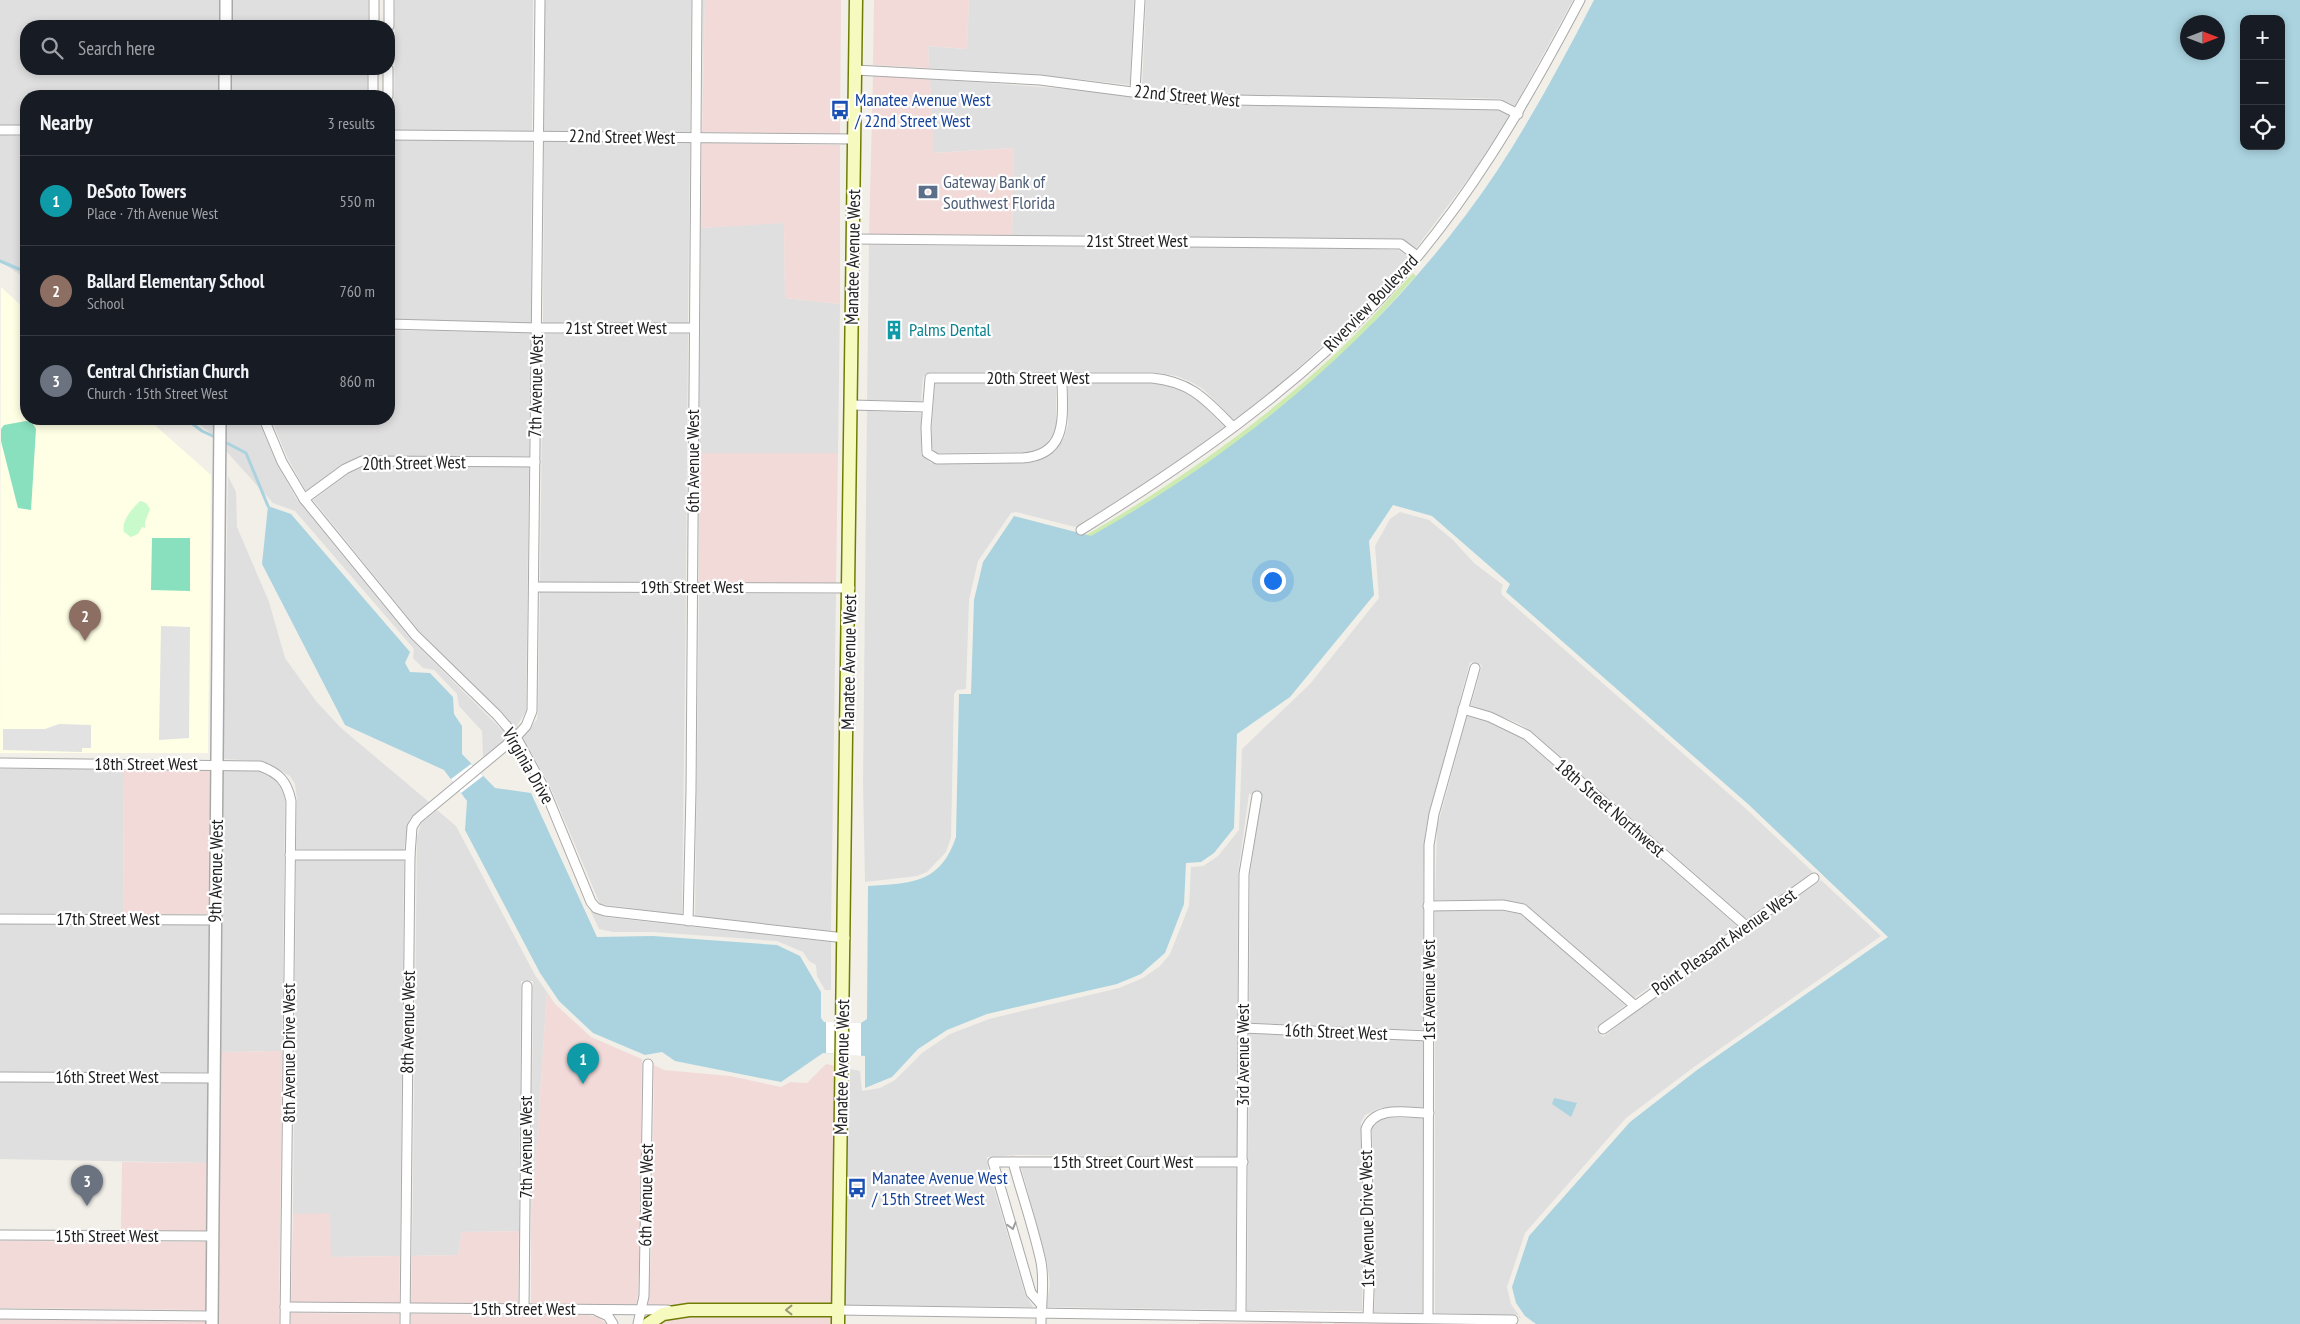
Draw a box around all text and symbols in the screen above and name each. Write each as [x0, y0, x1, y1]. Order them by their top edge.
north arrow [2180, 15, 2225, 60]
map controls [2240, 15, 2285, 150]
button: + [2240, 15, 2285, 60]
search box [20, 20, 395, 75]
icon: search [38, 34, 66, 62]
text: Search here [78, 36, 155, 60]
button: − [2240, 60, 2285, 105]
street label: 22nd Street West [1133, 79, 1241, 112]
place label: Manatee Avenue West / 22nd Street West [854, 88, 991, 132]
bus stop icon: Manatee Avenue West / 22nd Street West [829, 99, 851, 121]
button: locate [2240, 105, 2285, 150]
text: Nearby [40, 109, 93, 136]
text: 3 results [328, 113, 375, 133]
street label: 22nd Street West [569, 124, 675, 149]
place label: Gateway Bank of Southwest Florida [943, 170, 1055, 214]
text: DeSoto Towers [87, 179, 186, 203]
bank icon: Gateway Bank of Southwest Florida [917, 181, 939, 203]
street label: Manatee Avenue West [840, 189, 865, 325]
text: 1 [52, 191, 60, 211]
text: 550 m [340, 191, 375, 211]
text: Place · 7th Avenue West [87, 203, 218, 223]
street label: 21st Street West [1086, 229, 1188, 252]
street label: Riverview Boulevard [1318, 249, 1423, 356]
text: Ballard Elementary School [87, 269, 264, 293]
text: 2 [52, 281, 60, 301]
text: 760 m [340, 281, 375, 301]
text: School [87, 293, 124, 313]
street label: 21st Street West [565, 316, 667, 339]
place label: Palms Dental [909, 318, 992, 341]
building icon: Palms Dental [883, 319, 905, 341]
street label: 7th Avenue West [523, 334, 548, 438]
text: Central Christian Church [87, 359, 249, 383]
street label: 20th Street West [986, 366, 1090, 389]
text: 3 [52, 371, 60, 391]
text: 860 m [340, 371, 375, 391]
text: Church · 15th Street West [87, 383, 228, 403]
street label: 6th Avenue West [681, 409, 704, 513]
street label: 20th Street West [362, 450, 466, 475]
your location [1260, 568, 1286, 594]
street label: 19th Street West [640, 575, 744, 598]
street label: Manatee Avenue West [836, 594, 861, 730]
pin: 2 [69, 600, 101, 641]
street label: Virginia Drive [497, 723, 559, 808]
street label: 18th Street West [94, 752, 198, 775]
street label: 18th Street Northwest [1550, 753, 1670, 862]
street label: 9th Avenue West [203, 819, 228, 923]
street label: Point Pleasant Avenue West [1647, 883, 1801, 1000]
street label: 17th Street West [56, 907, 160, 930]
street label: 1st Avenue West [1417, 939, 1440, 1041]
street label: 8th Avenue West [395, 970, 420, 1074]
street label: 8th Avenue Drive West [277, 983, 300, 1123]
street label: Manatee Avenue West [829, 999, 854, 1135]
street label: 3rd Avenue West [1231, 1003, 1254, 1107]
street label: 16th Street West [1284, 1018, 1388, 1045]
pin: 1 [567, 1043, 599, 1084]
street label: 16th Street West [55, 1065, 159, 1088]
street label: 7th Avenue West [514, 1095, 537, 1199]
street label: 6th Avenue West [633, 1143, 658, 1247]
street label: 15th Street Court West [1052, 1150, 1194, 1173]
street label: 1st Avenue Drive West [1354, 1150, 1379, 1288]
pin: 3 [71, 1165, 103, 1206]
place label: Manatee Avenue West / 15th Street West [871, 1166, 1008, 1210]
bus stop icon: Manatee Avenue West / 15th Street West [846, 1177, 868, 1199]
one-way arrow [1006, 1221, 1016, 1229]
street label: 15th Street West [55, 1224, 159, 1247]
street label: 15th Street West [472, 1297, 576, 1320]
one-way arrow [785, 1305, 793, 1315]

